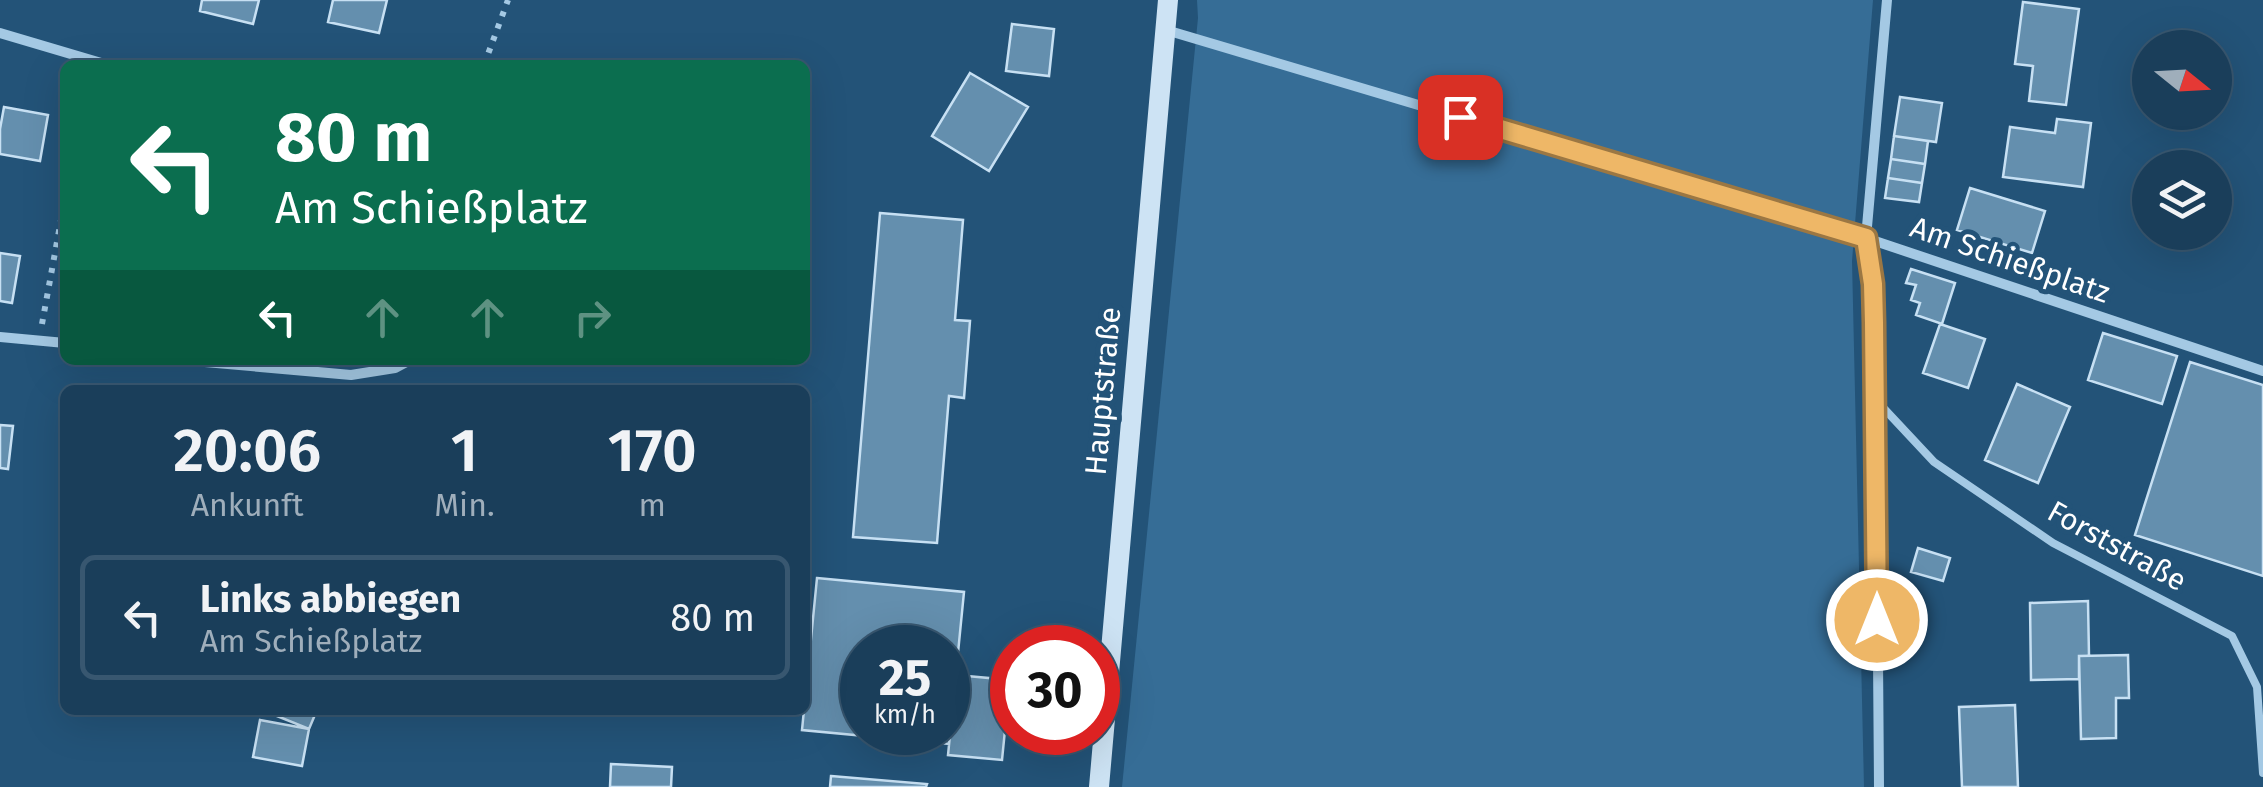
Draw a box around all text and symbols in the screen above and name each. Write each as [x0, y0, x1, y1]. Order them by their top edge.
north arrow [2132, 30, 2232, 130]
map controls [2132, 30, 2232, 250]
pin [1418, 75, 1503, 160]
icon: arrive [1433, 90, 1488, 145]
text: 80 m [275, 96, 432, 180]
icon: left [110, 100, 240, 230]
button: layers [2132, 150, 2232, 250]
text: Am Schießplatz [275, 181, 588, 235]
street label: Am Schießplatz [1906, 209, 2114, 311]
icon: left [250, 290, 305, 345]
icon: ahead [355, 290, 410, 345]
icon: ahead [460, 290, 515, 345]
icon: right [565, 290, 620, 345]
street label: Hauptstraße [1078, 305, 1128, 477]
text: 20:06 [173, 415, 321, 487]
text: 1 [451, 415, 478, 487]
text: 170 [608, 415, 697, 487]
text: Ankunft [191, 486, 304, 524]
text: Min. [434, 486, 495, 524]
text: m [639, 486, 666, 524]
street label: Forststraße [2041, 493, 2193, 599]
position arrow [1825, 568, 1929, 672]
text: Links abbiegen [200, 576, 461, 622]
icon: left [115, 590, 170, 645]
text: 80 m [670, 595, 755, 641]
text: Am Schießplatz [200, 622, 422, 660]
speed limit sign: 30 [990, 625, 1120, 755]
text: 25 [879, 648, 931, 708]
text: km/h [874, 700, 936, 730]

